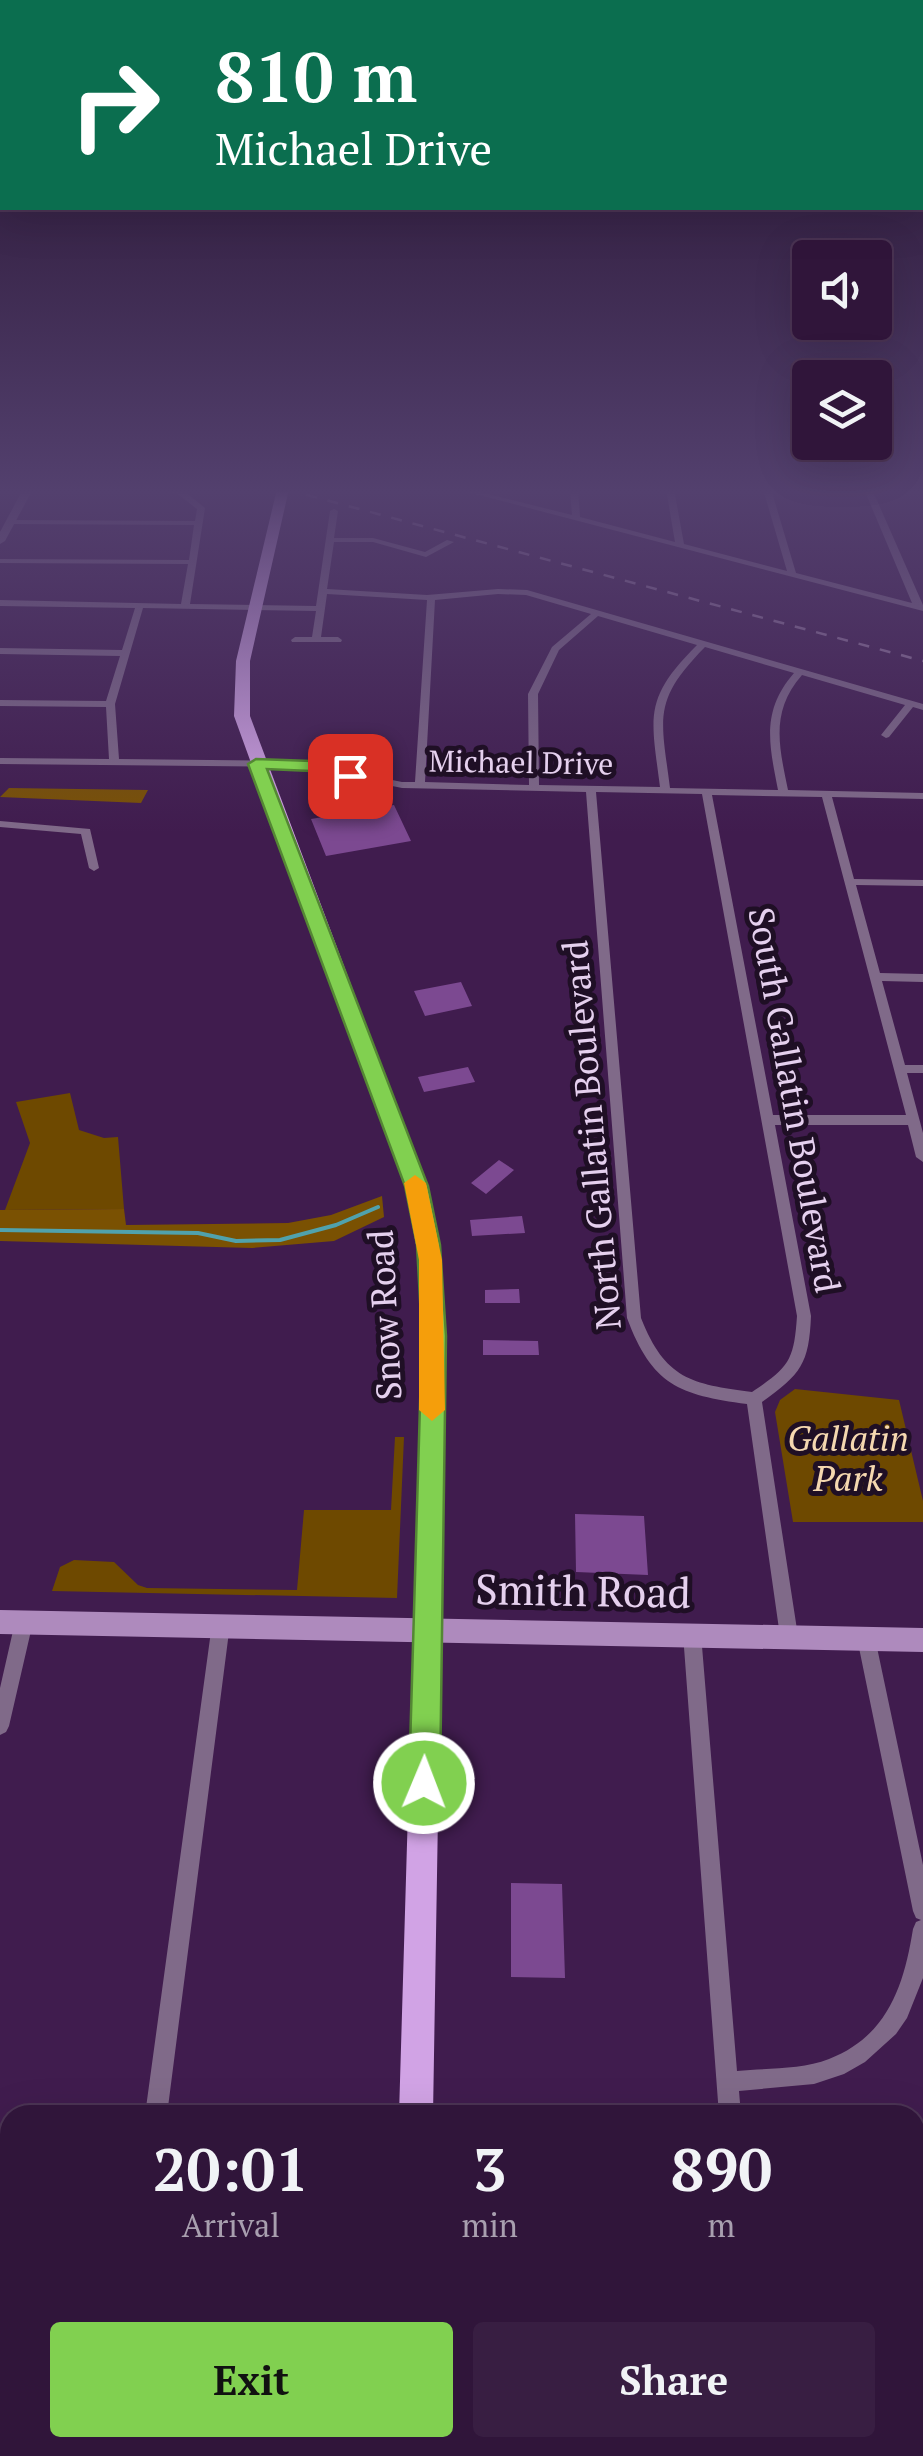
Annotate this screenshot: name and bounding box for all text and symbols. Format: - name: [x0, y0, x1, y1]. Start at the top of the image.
- text: 810 m: [215, 29, 417, 122]
- icon: right: [50, 40, 180, 170]
- text: Michael Drive: [215, 118, 492, 178]
- map controls: [792, 240, 892, 460]
- button: sound: [792, 240, 892, 340]
- button: layers: [792, 360, 892, 460]
- pin: [308, 734, 393, 819]
- street label: Michael Drive: [428, 740, 614, 784]
- icon: arrive: [323, 749, 378, 804]
- street label: South Gallatin Boulevard: [738, 904, 852, 1296]
- street label: North Gallatin Boulevard: [551, 939, 631, 1332]
- street label: Snow Road: [357, 1229, 411, 1401]
- park label: Gallatin Park: [787, 1415, 909, 1501]
- street label: Smith Road: [475, 1560, 691, 1620]
- position arrow: [372, 1731, 476, 1835]
- text: 20:01: [153, 2129, 309, 2208]
- text: 3: [473, 2129, 507, 2208]
- text: 890: [671, 2129, 772, 2208]
- text: Arrival: [182, 2204, 280, 2246]
- text: min: [462, 2204, 518, 2246]
- text: m: [708, 2204, 735, 2246]
- button: Exit: [50, 2322, 453, 2437]
- button: Share: [473, 2322, 875, 2437]

